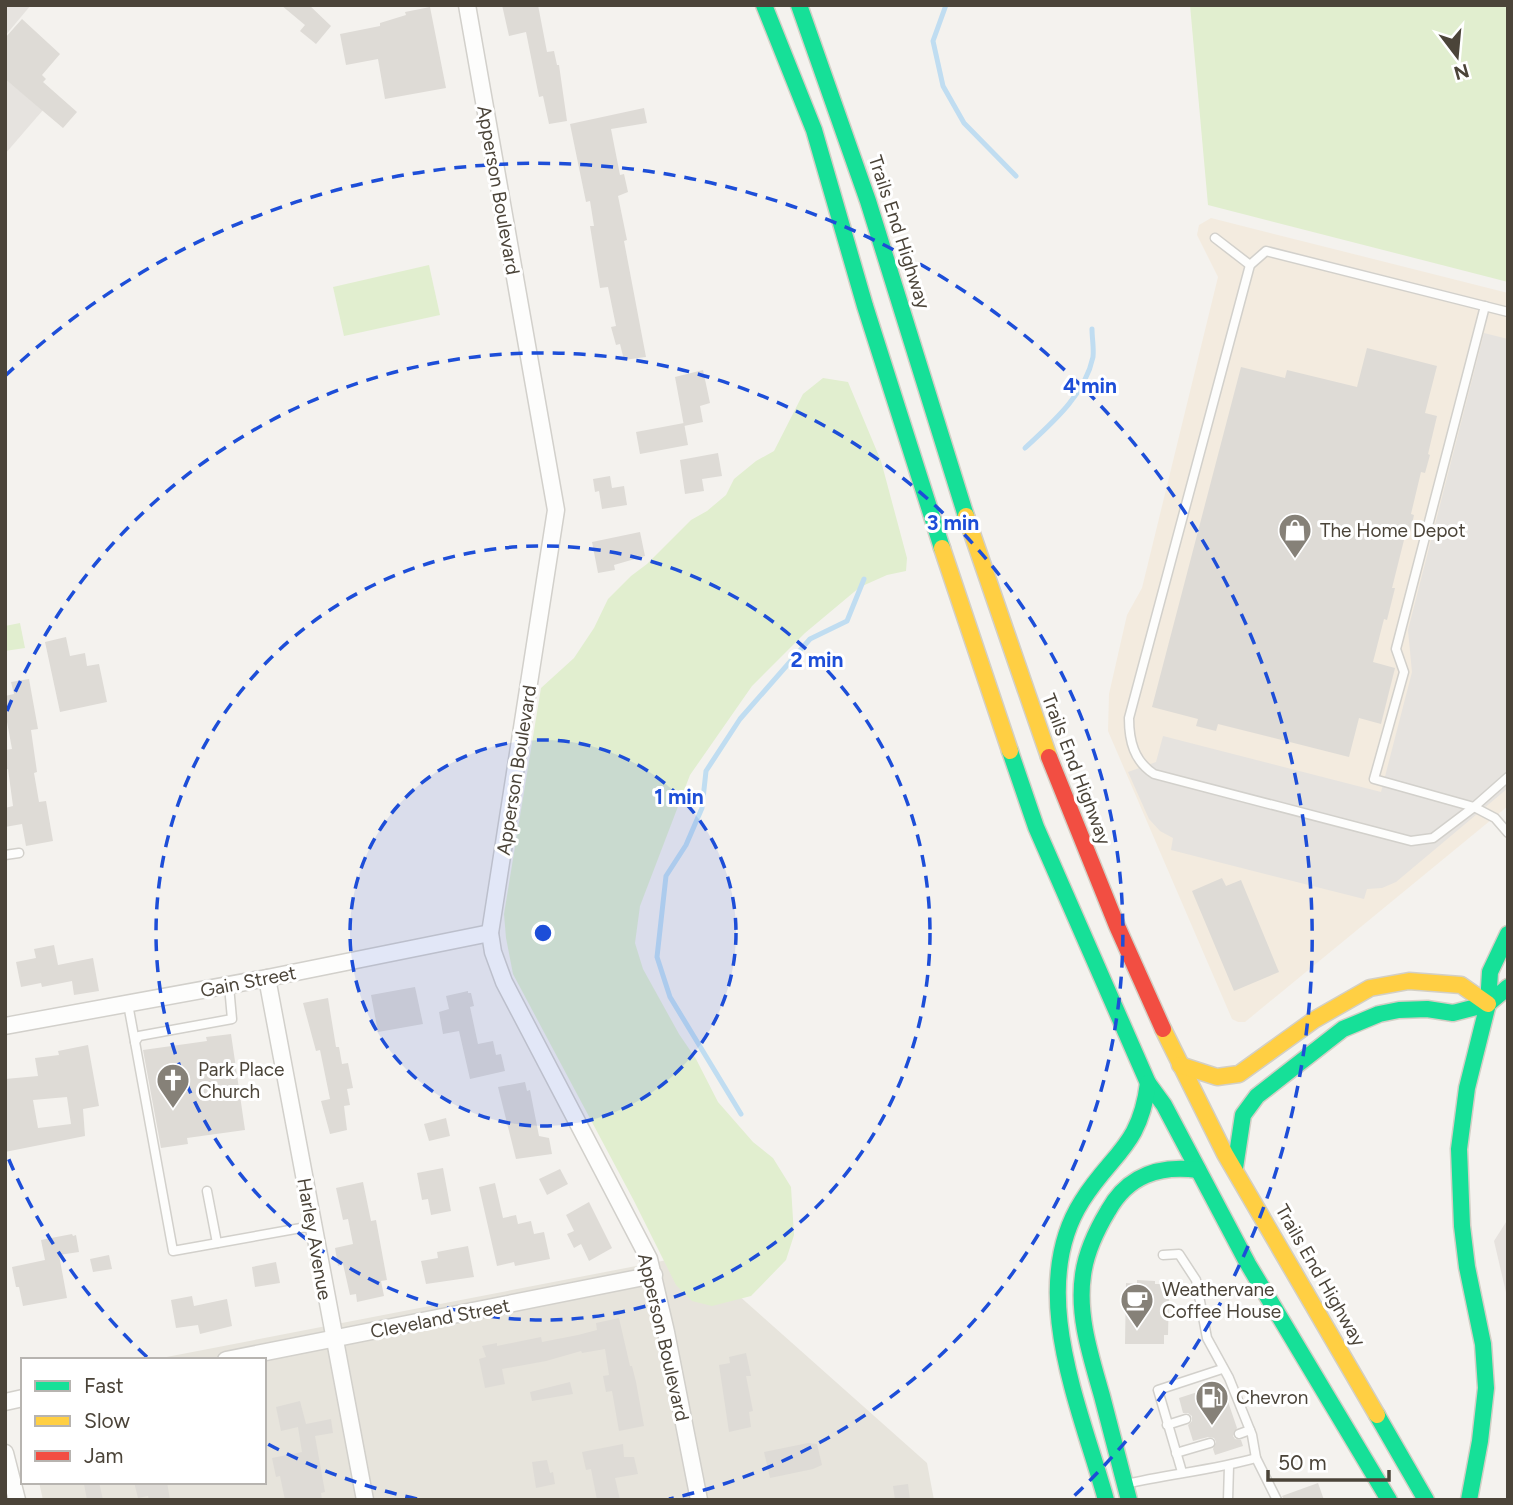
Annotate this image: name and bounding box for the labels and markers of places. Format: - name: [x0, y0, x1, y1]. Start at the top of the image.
- shop icon: The Home Depot: [1276, 511, 1314, 560]
- place label: The Home Depot: [1320, 519, 1466, 542]
- centre of rings: [531, 921, 555, 945]
- place label: Park Place Church: [198, 1058, 284, 1103]
- church icon: Park Place Church: [154, 1061, 192, 1110]
- place label: Weathervane Coffee House: [1162, 1278, 1281, 1323]
- cafe icon: Weathervane Coffee House: [1118, 1281, 1156, 1330]
- fuel station icon: Chevron: [1193, 1378, 1231, 1427]
- place label: Chevron: [1236, 1386, 1308, 1409]

